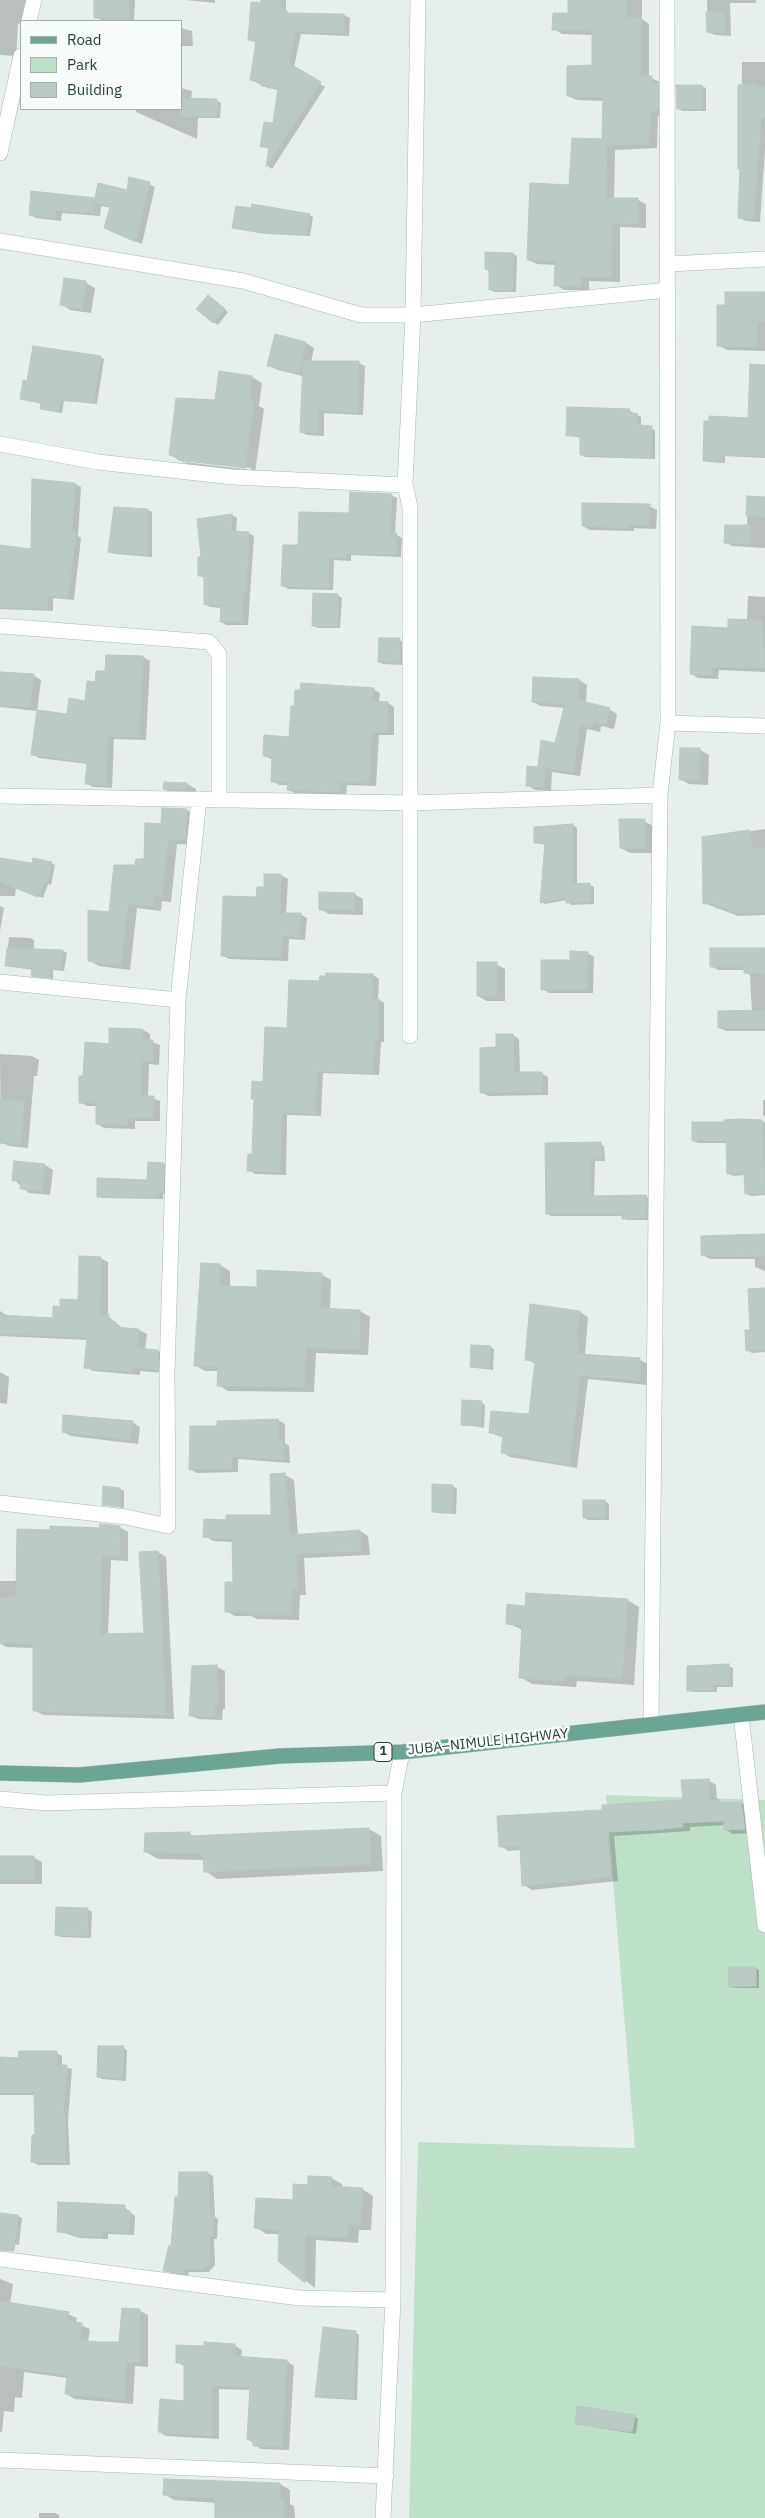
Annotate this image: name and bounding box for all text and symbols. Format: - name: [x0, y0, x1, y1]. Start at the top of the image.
- legend: [20, 20, 182, 110]
- text: Road: [67, 30, 102, 49]
- text: Park: [67, 55, 97, 74]
- text: Building: [67, 80, 122, 99]
- street label: JUBA–NIMULE HIGHWAY: [407, 1725, 569, 1759]
- road number: 1: [374, 1742, 392, 1761]

